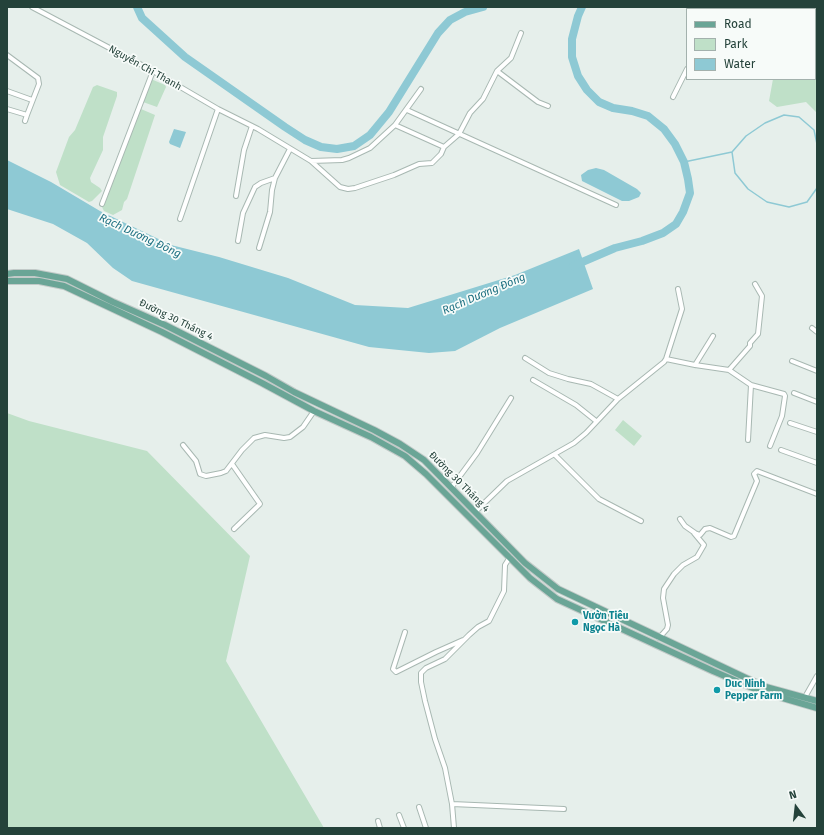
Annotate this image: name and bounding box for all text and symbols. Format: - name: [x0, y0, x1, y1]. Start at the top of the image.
- legend: [686, 8, 816, 80]
- text: Road: [724, 17, 752, 31]
- text: Park: [724, 37, 748, 51]
- street label: Nguyễn Chí Thanh: [106, 43, 184, 93]
- text: Water: [724, 57, 755, 71]
- water label: Rạch Dương Đông: [97, 211, 183, 261]
- water label: Rạch Dương Đông: [440, 271, 528, 317]
- street label: Đường 30 Tháng 4: [137, 297, 215, 343]
- street label: Đường 30 Tháng 4: [426, 449, 492, 515]
- place label: Vườn Tiêu Ngọc Hà: [583, 610, 629, 634]
- marker: Vườn Tiêu Ngọc Hà: [570, 617, 580, 627]
- place label: Duc Ninh Pepper Farm: [725, 678, 782, 702]
- marker: Duc Ninh Pepper Farm: [712, 685, 722, 695]
- north arrow: [776, 787, 816, 827]
- text: N: [788, 788, 798, 802]

